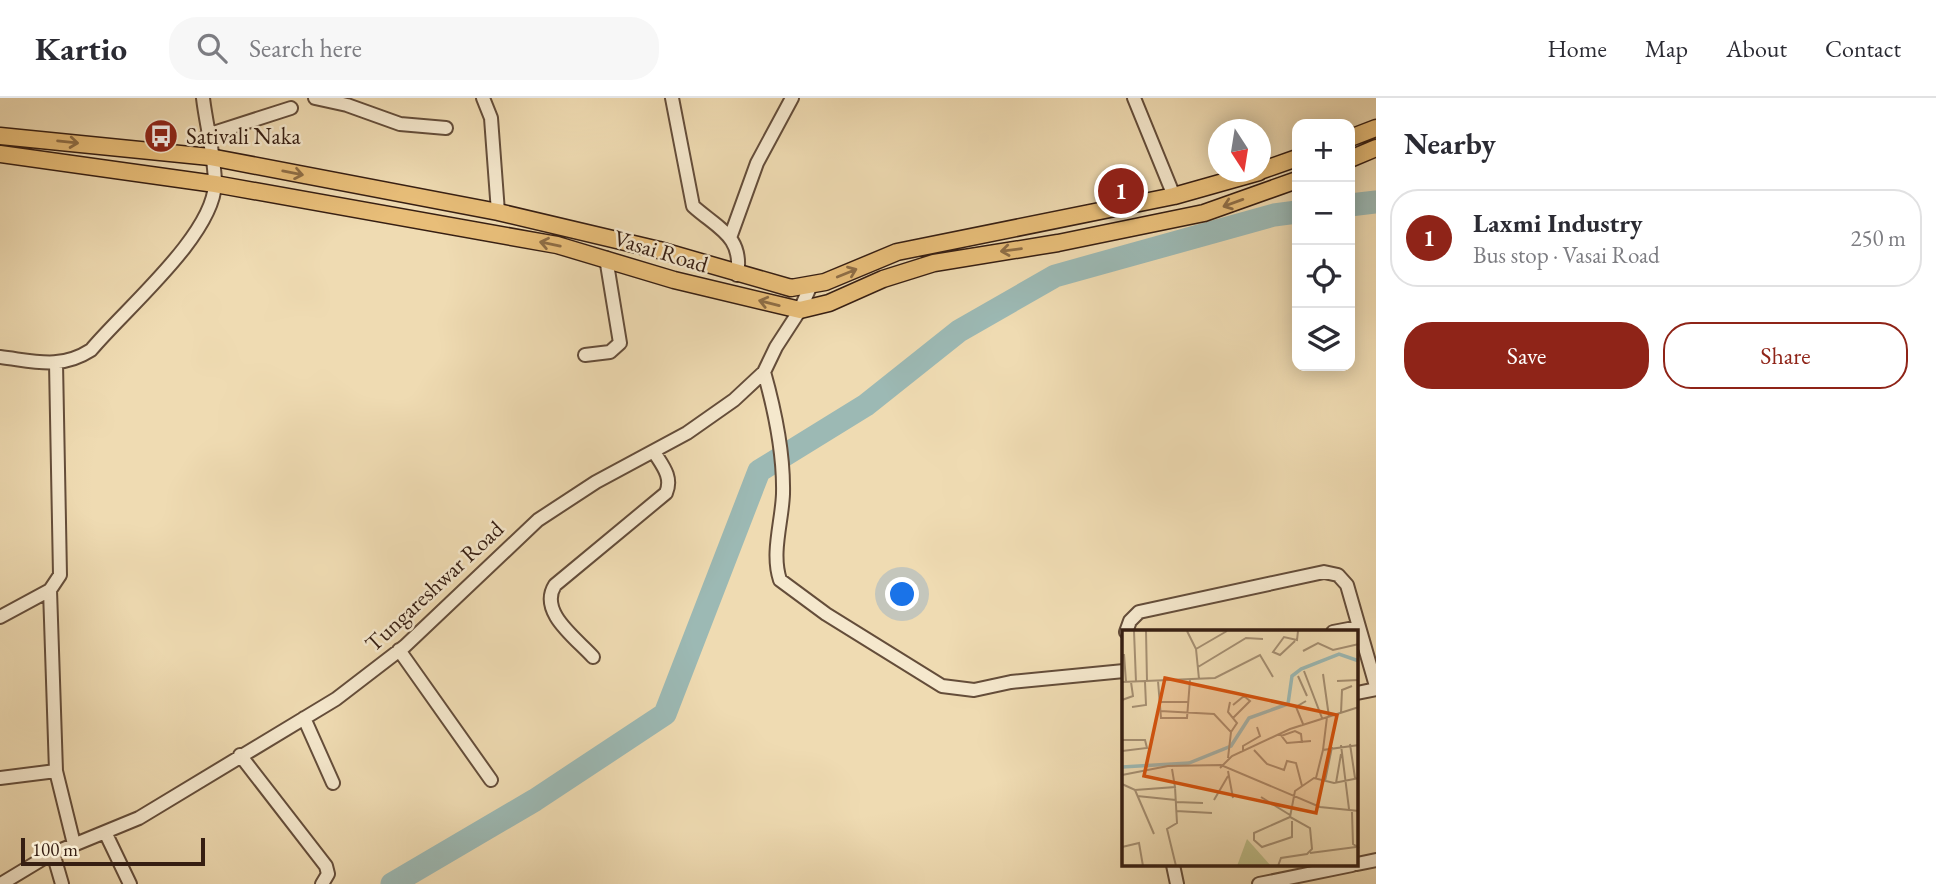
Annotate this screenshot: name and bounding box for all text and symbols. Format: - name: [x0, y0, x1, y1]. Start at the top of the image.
- search box: [169, 17, 659, 80]
- text: Kartio: [35, 27, 127, 70]
- icon: search: [193, 29, 231, 67]
- text: Search here: [249, 31, 362, 65]
- text: Home: [1547, 33, 1607, 64]
- text: Map: [1645, 33, 1688, 64]
- text: About: [1726, 33, 1787, 64]
- text: Contact: [1825, 33, 1901, 64]
- bus stop icon: Sativali Naka: [142, 117, 180, 155]
- north arrow: [1208, 119, 1271, 182]
- map controls: [1292, 119, 1355, 371]
- button: +: [1292, 119, 1355, 182]
- place label: Sativali Naka: [186, 121, 302, 151]
- text: Nearby: [1404, 124, 1496, 163]
- one-way arrow: [56, 136, 79, 149]
- pin: 1: [1098, 165, 1144, 217]
- one-way arrow: [281, 167, 304, 180]
- button: −: [1292, 182, 1355, 245]
- one-way arrow: [1222, 197, 1244, 210]
- text: Laxmi Industry: [1473, 206, 1643, 240]
- street label: Vasai Road: [610, 222, 712, 280]
- text: 1: [1423, 223, 1435, 253]
- text: 250 m: [1850, 223, 1906, 253]
- one-way arrow: [539, 236, 562, 250]
- text: Bus stop · Vasai Road: [1473, 240, 1660, 270]
- one-way arrow: [1000, 243, 1023, 256]
- button: locate: [1292, 245, 1355, 308]
- one-way arrow: [836, 265, 858, 278]
- one-way arrow: [758, 295, 781, 309]
- button: layers: [1292, 308, 1355, 371]
- button: Save: [1404, 322, 1649, 389]
- button: Share: [1663, 322, 1908, 389]
- street label: Tungareshwar Road: [358, 514, 510, 658]
- your location: [885, 577, 919, 611]
- inset map: [1122, 630, 1358, 866]
- scale bar: [21, 835, 205, 867]
- text: 100 m: [32, 837, 78, 862]

